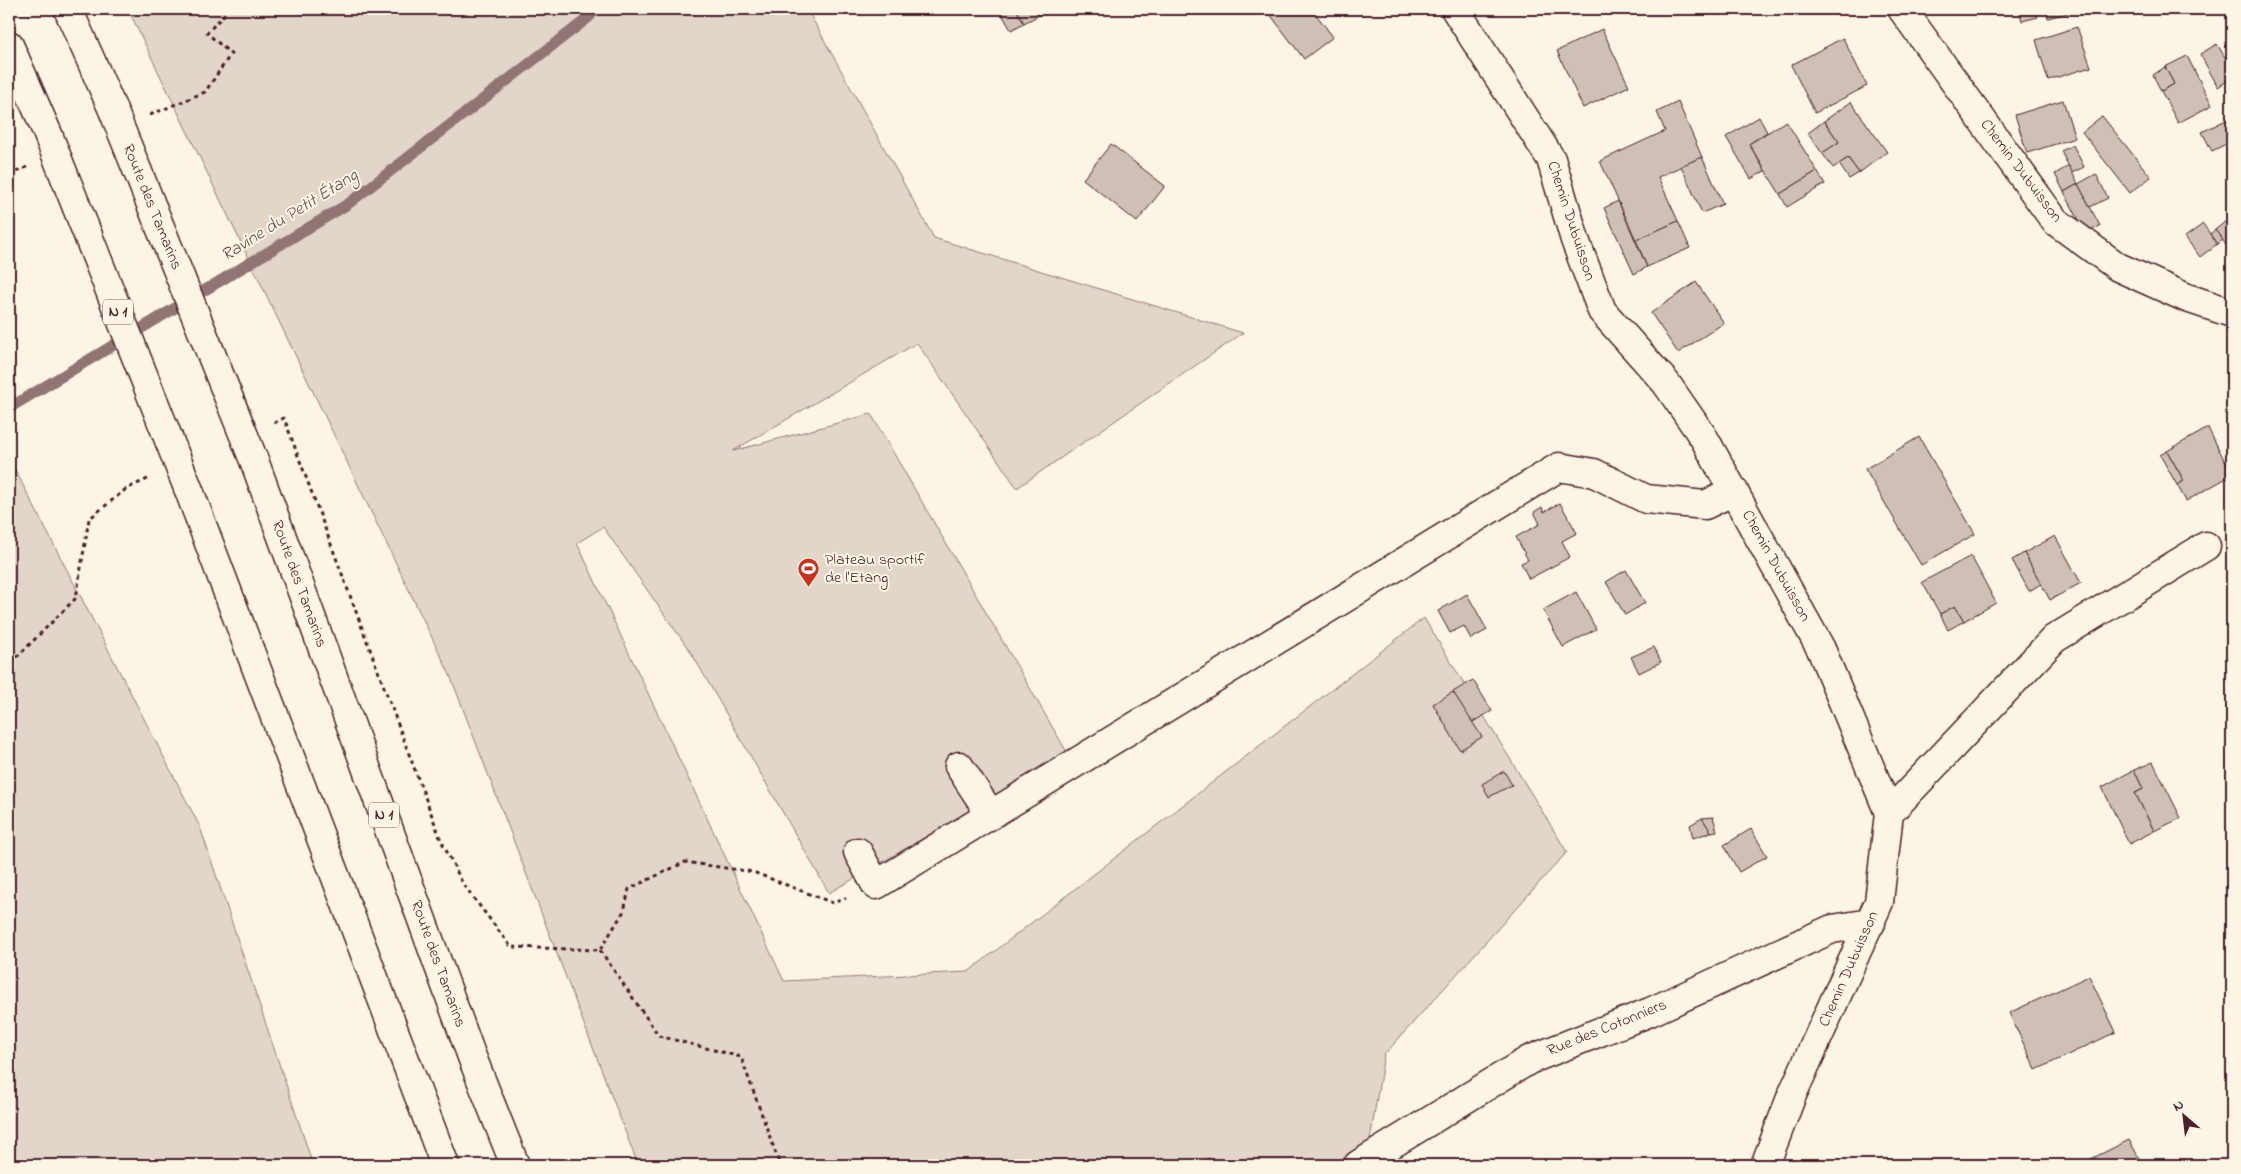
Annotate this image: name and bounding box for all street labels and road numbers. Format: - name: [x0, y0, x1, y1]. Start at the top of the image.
- street label: Chemin Dubuisson: [1974, 114, 2068, 228]
- street label: Route des Tamarins: [116, 140, 188, 274]
- street label: Chemin Dubuisson: [1540, 158, 1602, 284]
- road number: N 1: [103, 300, 133, 324]
- street label: Chemin Dubuisson: [1735, 506, 1817, 626]
- street label: Route des Tamarins: [265, 517, 333, 651]
- road number: N 1: [369, 802, 399, 828]
- street label: Route des Tamarins: [404, 897, 472, 1031]
- street label: Chemin Dubuisson: [1813, 907, 1885, 1031]
- street label: Rue des Cotonniers: [1544, 993, 1670, 1063]

